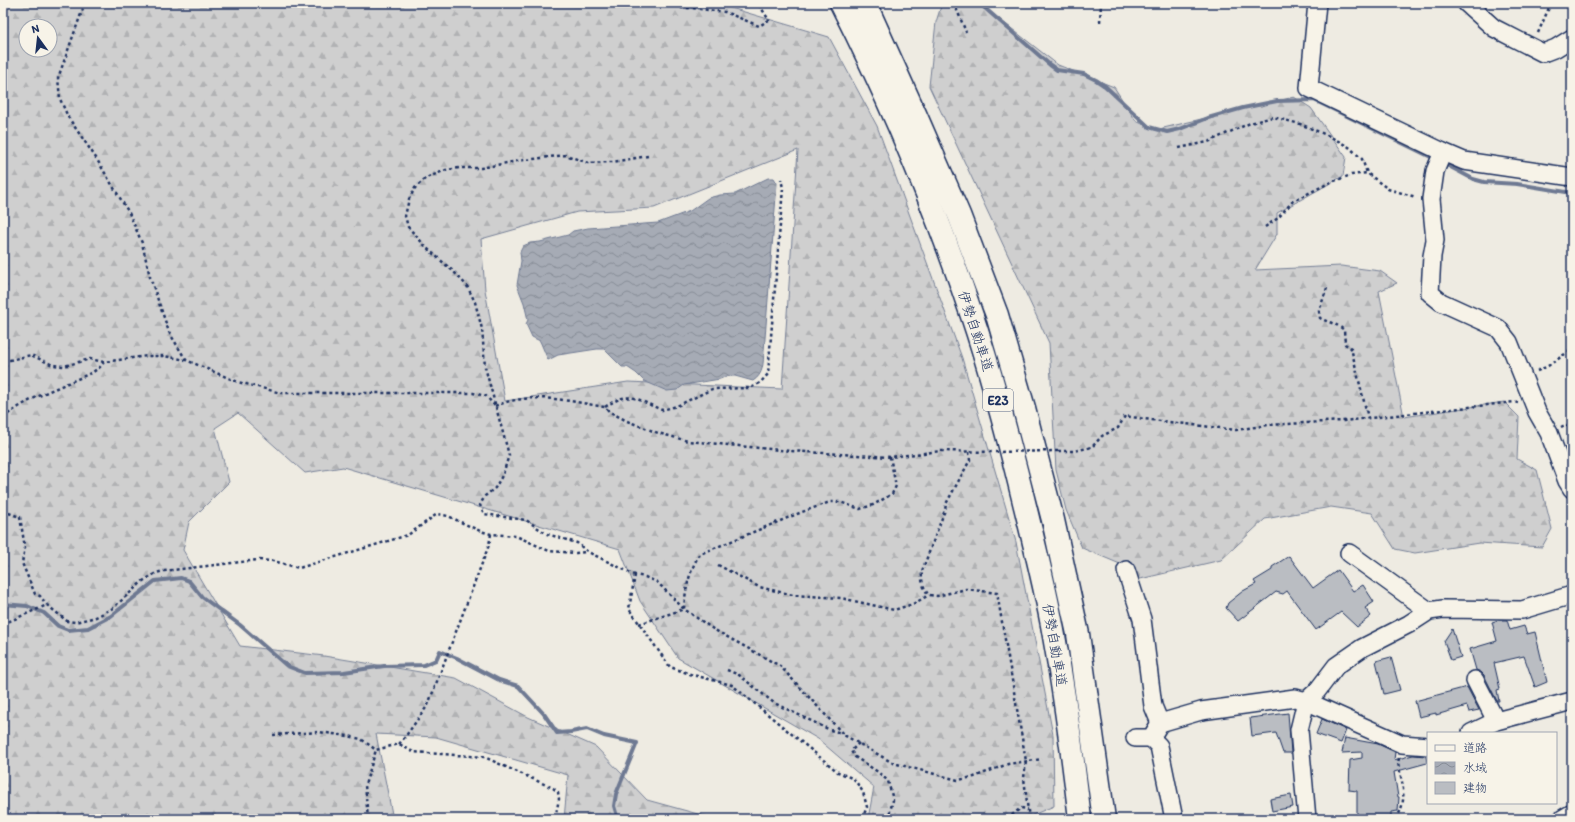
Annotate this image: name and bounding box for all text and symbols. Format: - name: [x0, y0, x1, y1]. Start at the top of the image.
- north arrow: [18, 18, 58, 58]
- text: N: [30, 22, 41, 36]
- street label: 伊勢自動車道: [954, 289, 997, 374]
- road number: E23: [983, 389, 1013, 411]
- street label: 伊勢自動車道: [1039, 602, 1070, 688]
- legend: [1427, 732, 1557, 804]
- text: 道路: [1463, 741, 1487, 755]
- text: 水域: [1463, 761, 1487, 775]
- text: 建物: [1463, 781, 1487, 795]

